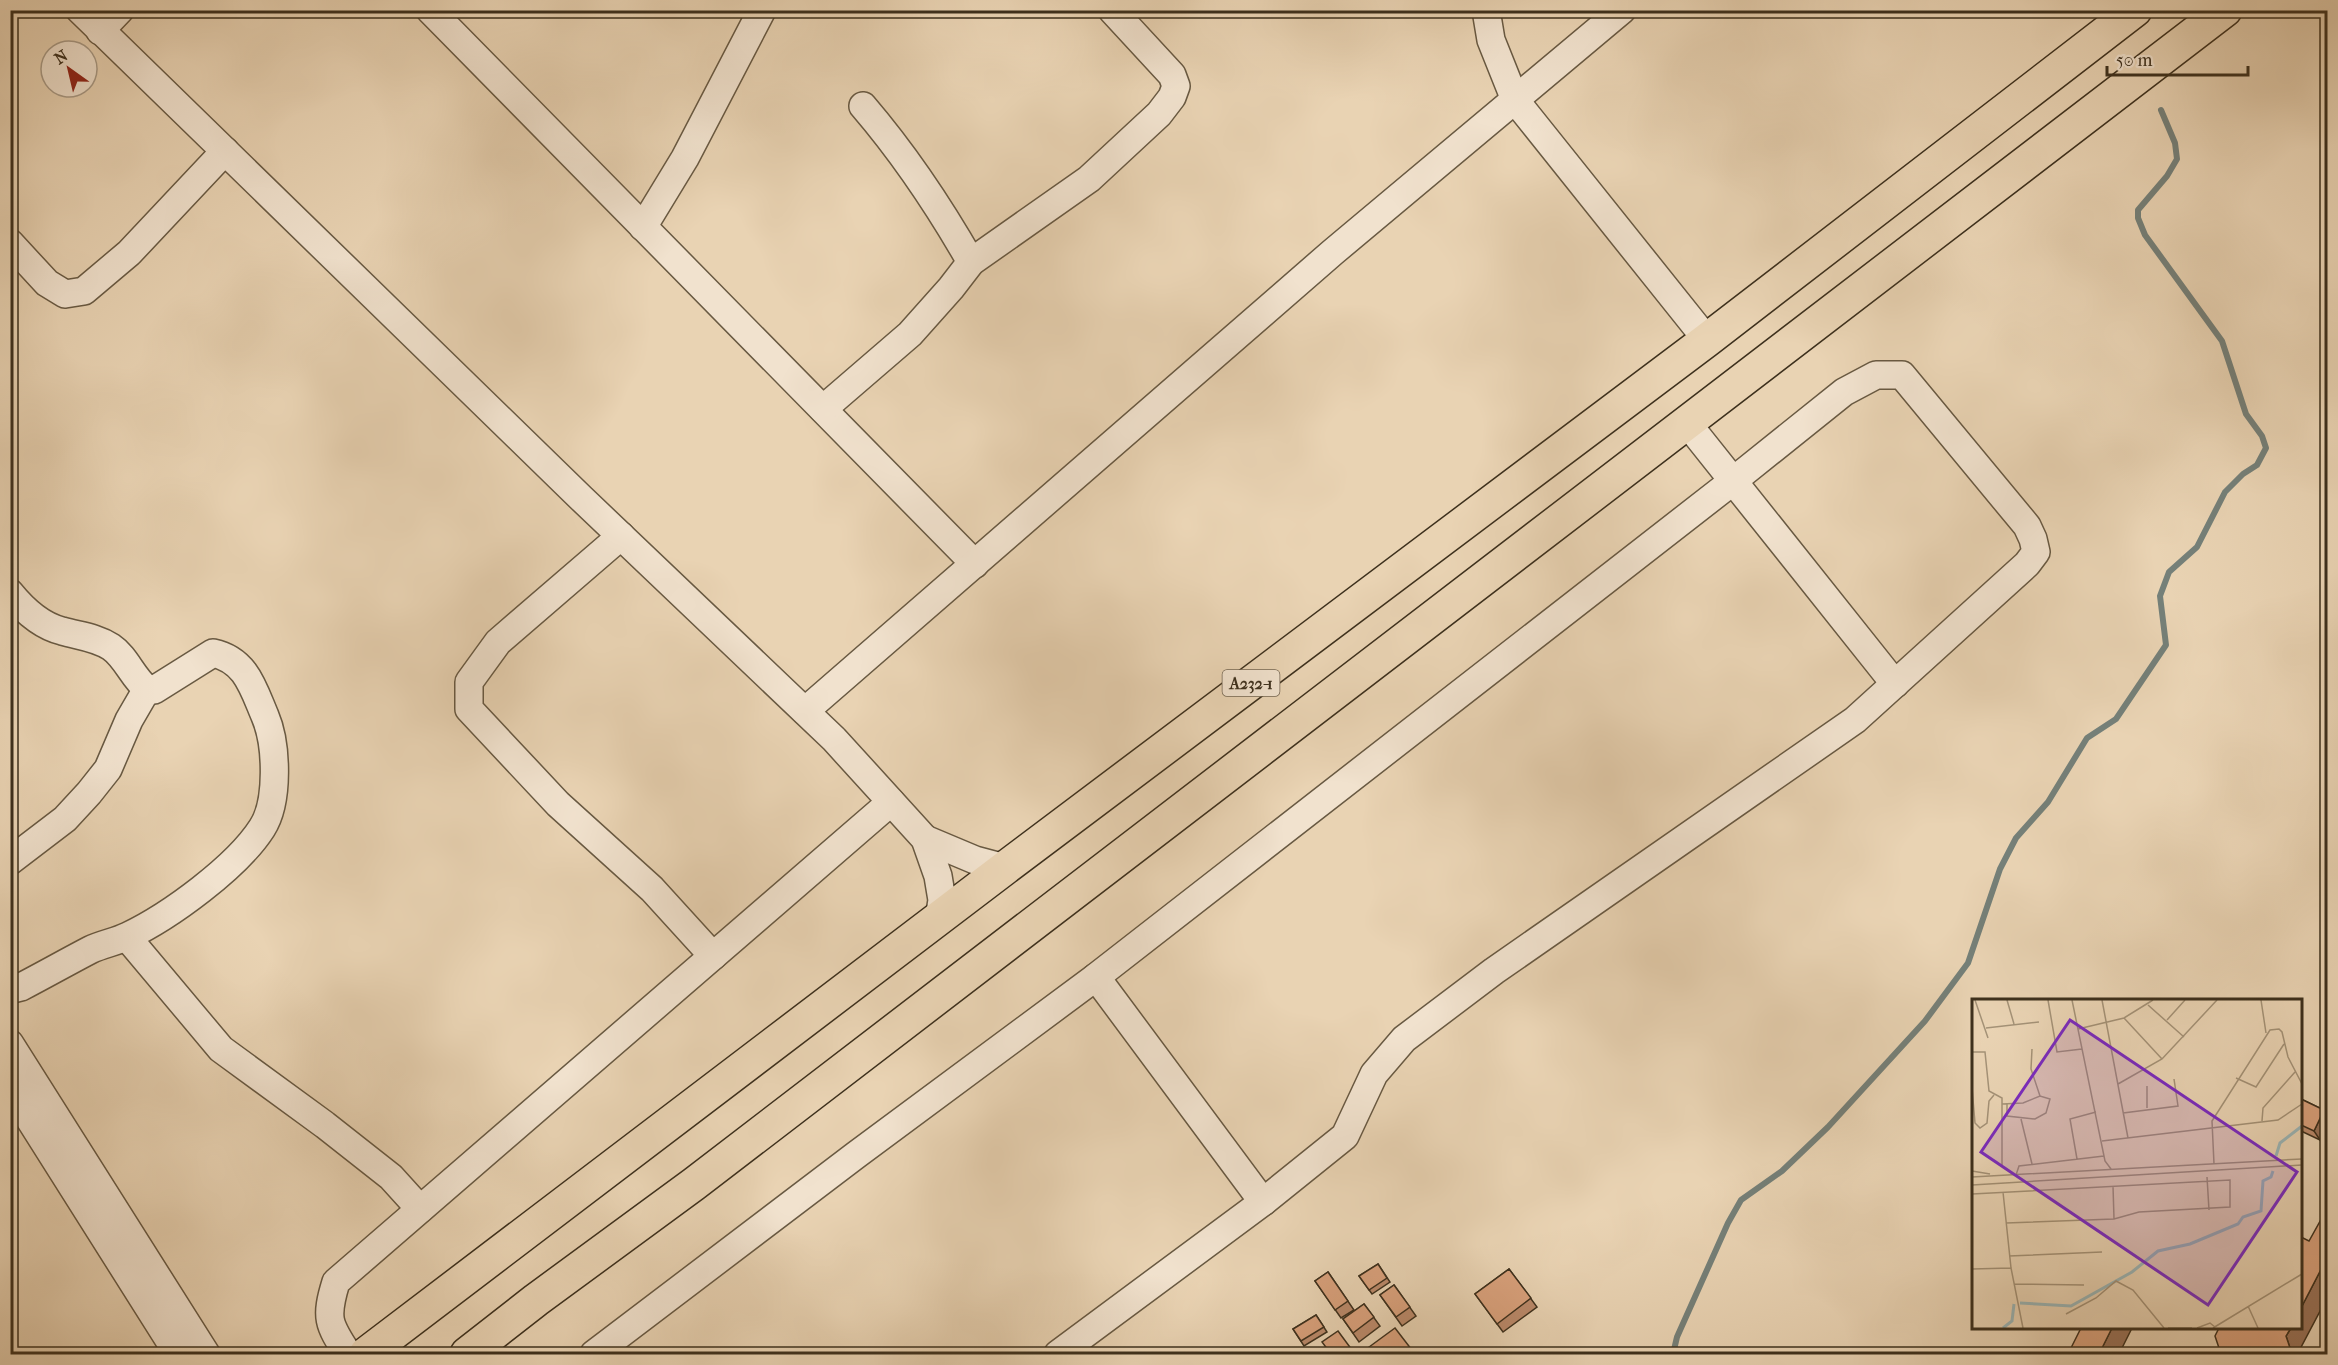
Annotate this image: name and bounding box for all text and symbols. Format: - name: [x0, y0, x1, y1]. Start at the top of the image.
- north arrow: [39, 39, 99, 99]
- scale bar: [2107, 39, 2248, 77]
- text: N: [51, 45, 72, 68]
- text: 50 m: [2116, 50, 2153, 71]
- road number: A232-1: [1222, 670, 1280, 696]
- inset map: [1972, 999, 2302, 1329]

